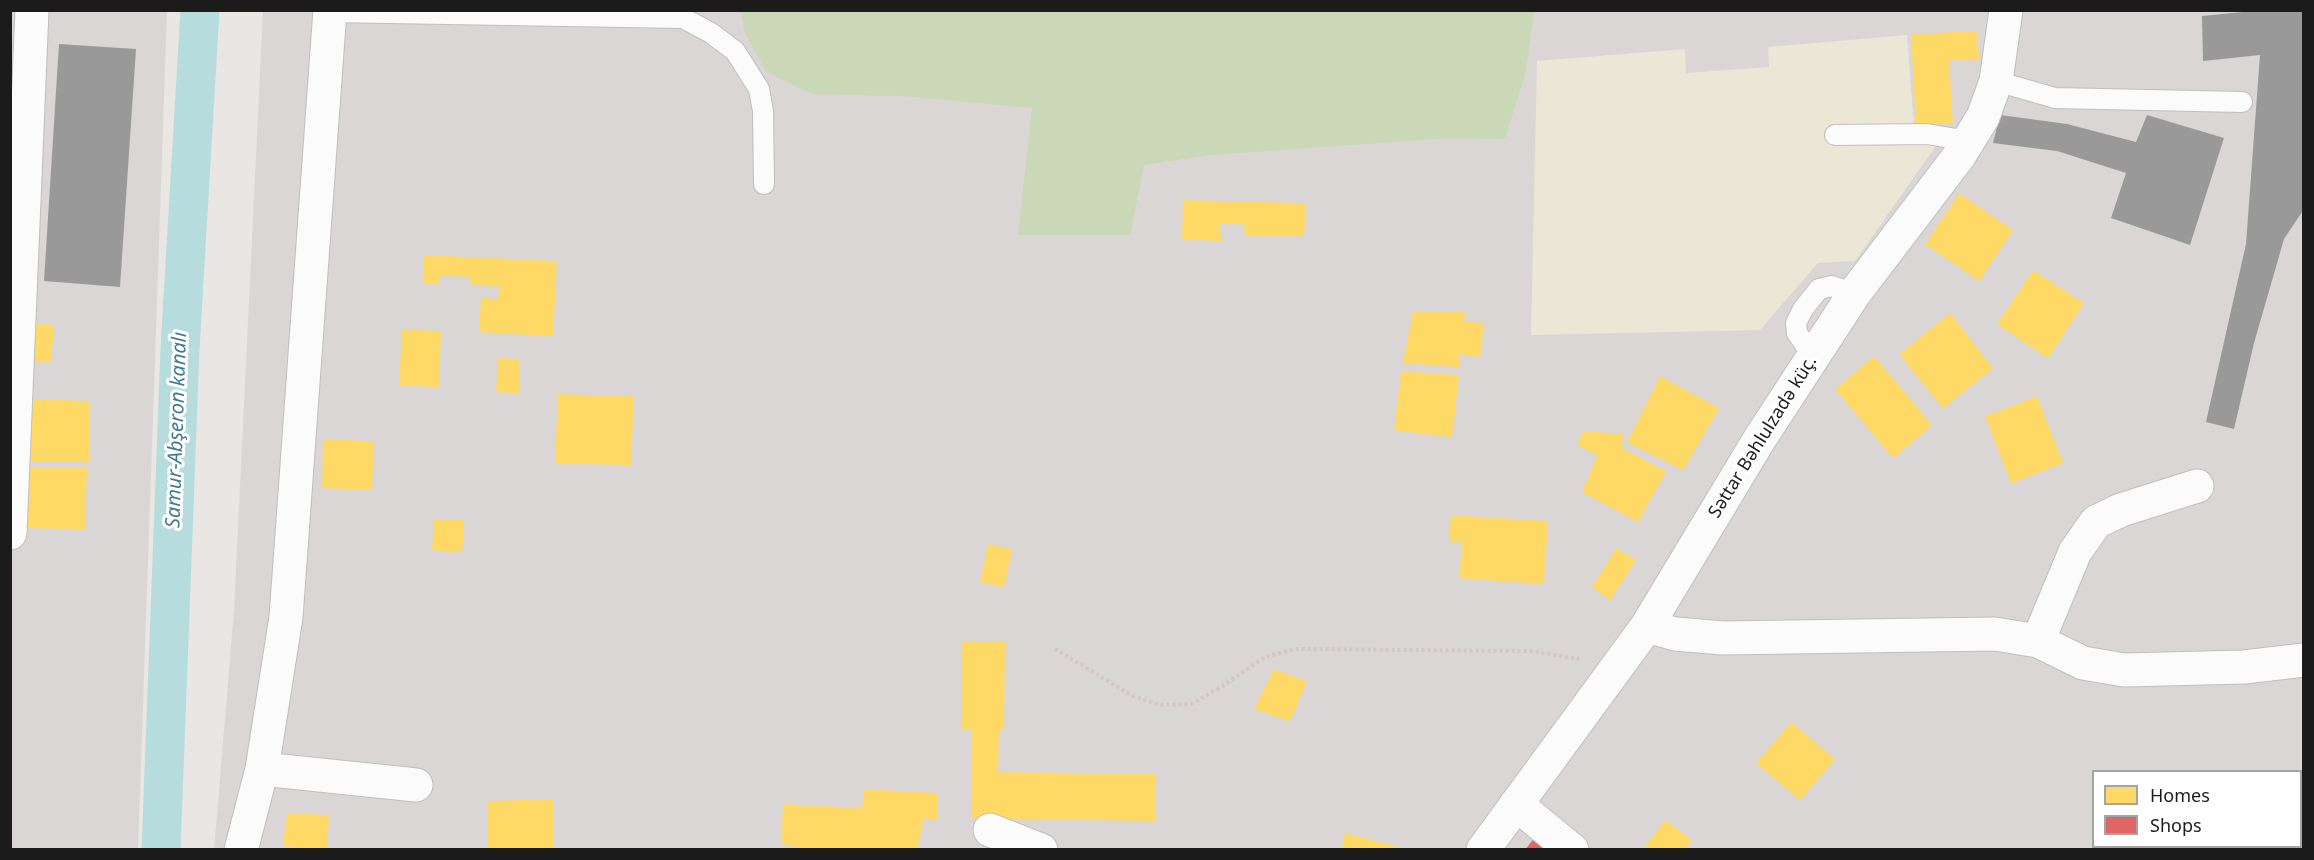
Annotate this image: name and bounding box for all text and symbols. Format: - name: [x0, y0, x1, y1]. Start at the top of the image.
- water label: Samur-Abşeron kanalı: [162, 331, 192, 529]
- street label: Səttar Bəhlulzadə küç.: [1704, 352, 1822, 522]
- legend: [2092, 770, 2302, 848]
- text: Homes: [2150, 783, 2210, 807]
- text: Shops: [2150, 813, 2202, 837]

